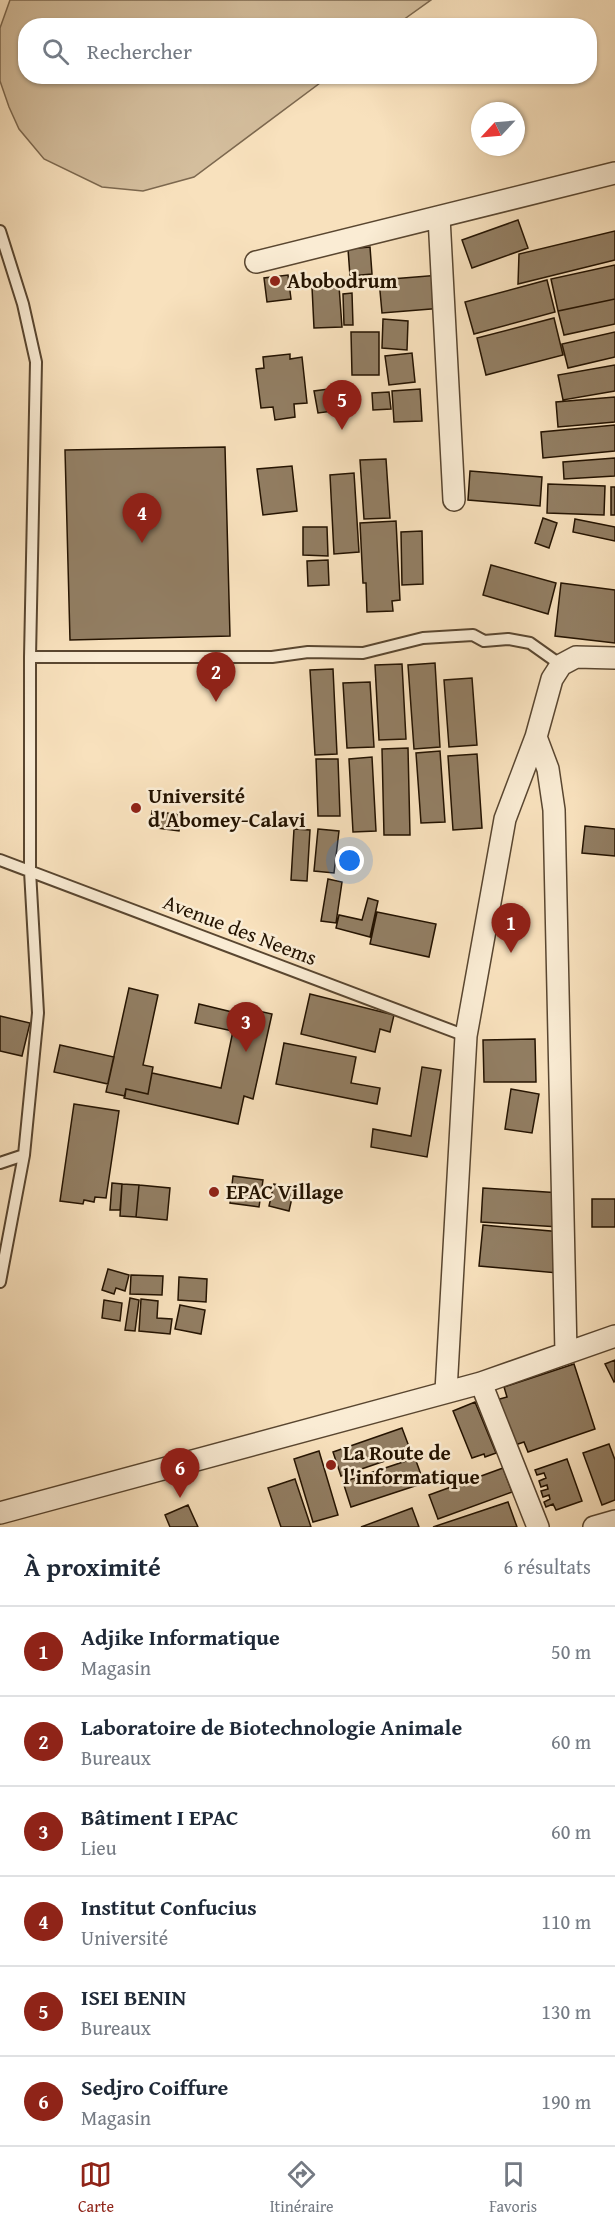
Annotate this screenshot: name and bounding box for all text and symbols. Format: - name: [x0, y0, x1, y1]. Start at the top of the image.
- search box: [18, 18, 597, 84]
- icon: search: [39, 35, 72, 68]
- text: Rechercher: [87, 35, 192, 67]
- north arrow: [471, 102, 525, 156]
- place label: Abobodrum: [287, 265, 398, 296]
- marker: Abobodrum: [268, 274, 282, 288]
- pin: 5: [322, 380, 362, 430]
- pin: 4: [122, 494, 162, 543]
- pin: 2: [196, 652, 236, 702]
- place label: Université d'Abomey-Calavi: [148, 780, 306, 835]
- marker: Université d'Abomey-Calavi: [129, 801, 143, 815]
- your location: [335, 846, 364, 875]
- street label: Avenue des Neems: [159, 886, 321, 973]
- pin: 1: [492, 904, 530, 953]
- pin: 3: [226, 1002, 266, 1052]
- place label: EPAC Village: [226, 1176, 344, 1207]
- marker: EPAC Village: [207, 1185, 221, 1199]
- place label: La Route de l'informatique: [343, 1437, 480, 1492]
- pin: 6: [160, 1448, 200, 1498]
- marker: La Route de l'informatique: [324, 1458, 338, 1472]
- text: À proximité: [24, 1547, 161, 1586]
- text: 6 résultats: [503, 1552, 591, 1581]
- text: Adjike Informatique: [81, 1621, 280, 1653]
- text: 1: [38, 1637, 49, 1666]
- text: 50 m: [551, 1637, 591, 1666]
- text: Magasin: [81, 1653, 151, 1682]
- text: Laboratoire de Biotechnologie Animale: [81, 1711, 462, 1743]
- text: 2: [38, 1727, 49, 1756]
- text: 60 m: [551, 1727, 591, 1756]
- text: Bureaux: [81, 1743, 151, 1772]
- text: Bâtiment I EPAC: [81, 1801, 239, 1833]
- text: 3: [38, 1817, 49, 1846]
- text: 60 m: [551, 1817, 591, 1846]
- text: Lieu: [81, 1833, 117, 1862]
- text: Institut Confucius: [81, 1891, 257, 1923]
- text: 4: [38, 1907, 49, 1936]
- text: 110 m: [541, 1907, 591, 1936]
- text: Université: [81, 1923, 168, 1952]
- text: ISEI BENIN: [81, 1981, 186, 2013]
- text: 5: [38, 1997, 49, 2026]
- text: 130 m: [541, 1997, 591, 2026]
- text: Bureaux: [81, 2013, 151, 2042]
- text: Sedjro Coiffure: [81, 2071, 228, 2103]
- text: 6: [38, 2087, 49, 2116]
- text: 190 m: [541, 2087, 591, 2116]
- text: Magasin: [81, 2103, 151, 2132]
- tab: Carte: [78, 2158, 114, 2218]
- tab: Itinéraire: [270, 2158, 334, 2218]
- tab: Favoris: [489, 2158, 537, 2218]

